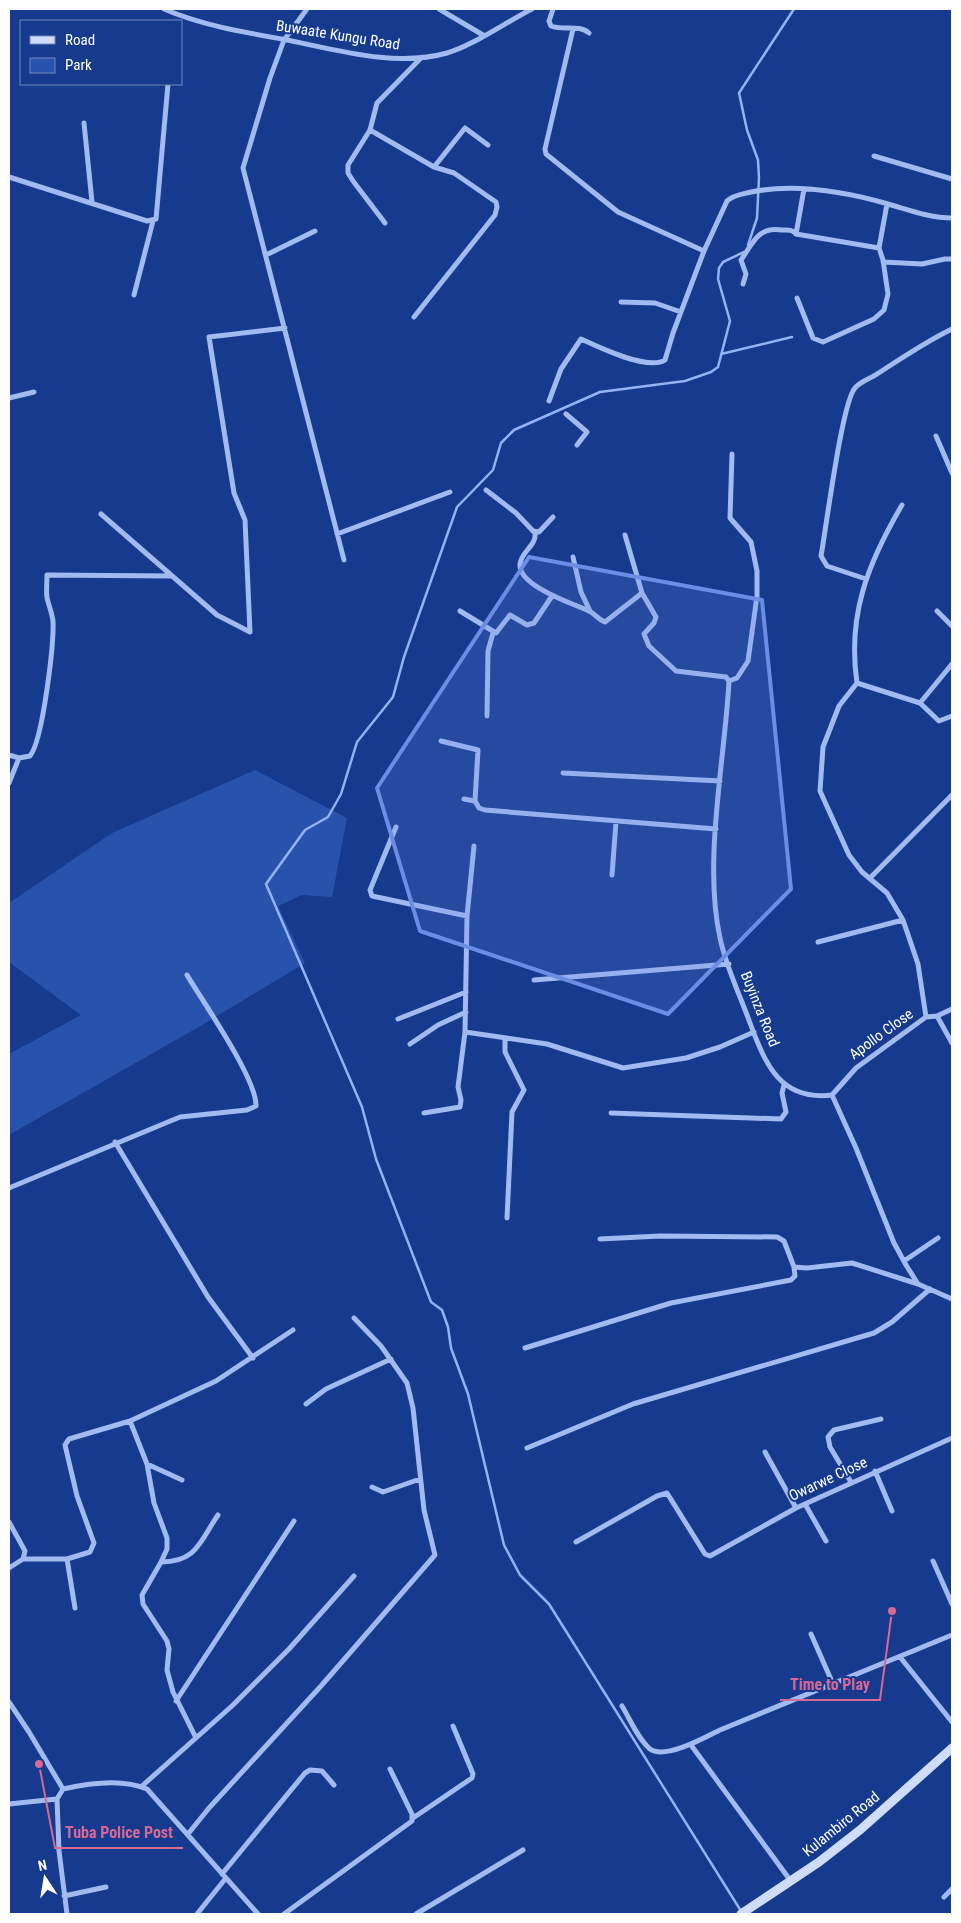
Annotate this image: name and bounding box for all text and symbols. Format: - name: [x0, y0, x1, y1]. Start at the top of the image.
- street label: Buwaate Kungu Road: [275, 16, 401, 54]
- legend: [20, 20, 182, 85]
- text: Road: [65, 31, 95, 49]
- text: Park: [65, 56, 92, 74]
- street label: Buyinza Road: [737, 969, 783, 1049]
- street label: Apollo Close: [845, 1005, 917, 1063]
- street label: Owarwe Close: [786, 1453, 870, 1505]
- callout: Time to Play: [780, 1669, 880, 1700]
- text: Time to Play: [790, 1675, 870, 1694]
- street label: Kulambiro Road: [799, 1788, 883, 1860]
- callout: Tuba Police Post: [55, 1817, 183, 1848]
- text: Tuba Police Post: [65, 1823, 173, 1842]
- north arrow: [20, 1853, 70, 1903]
- text: N: [36, 1857, 48, 1874]

